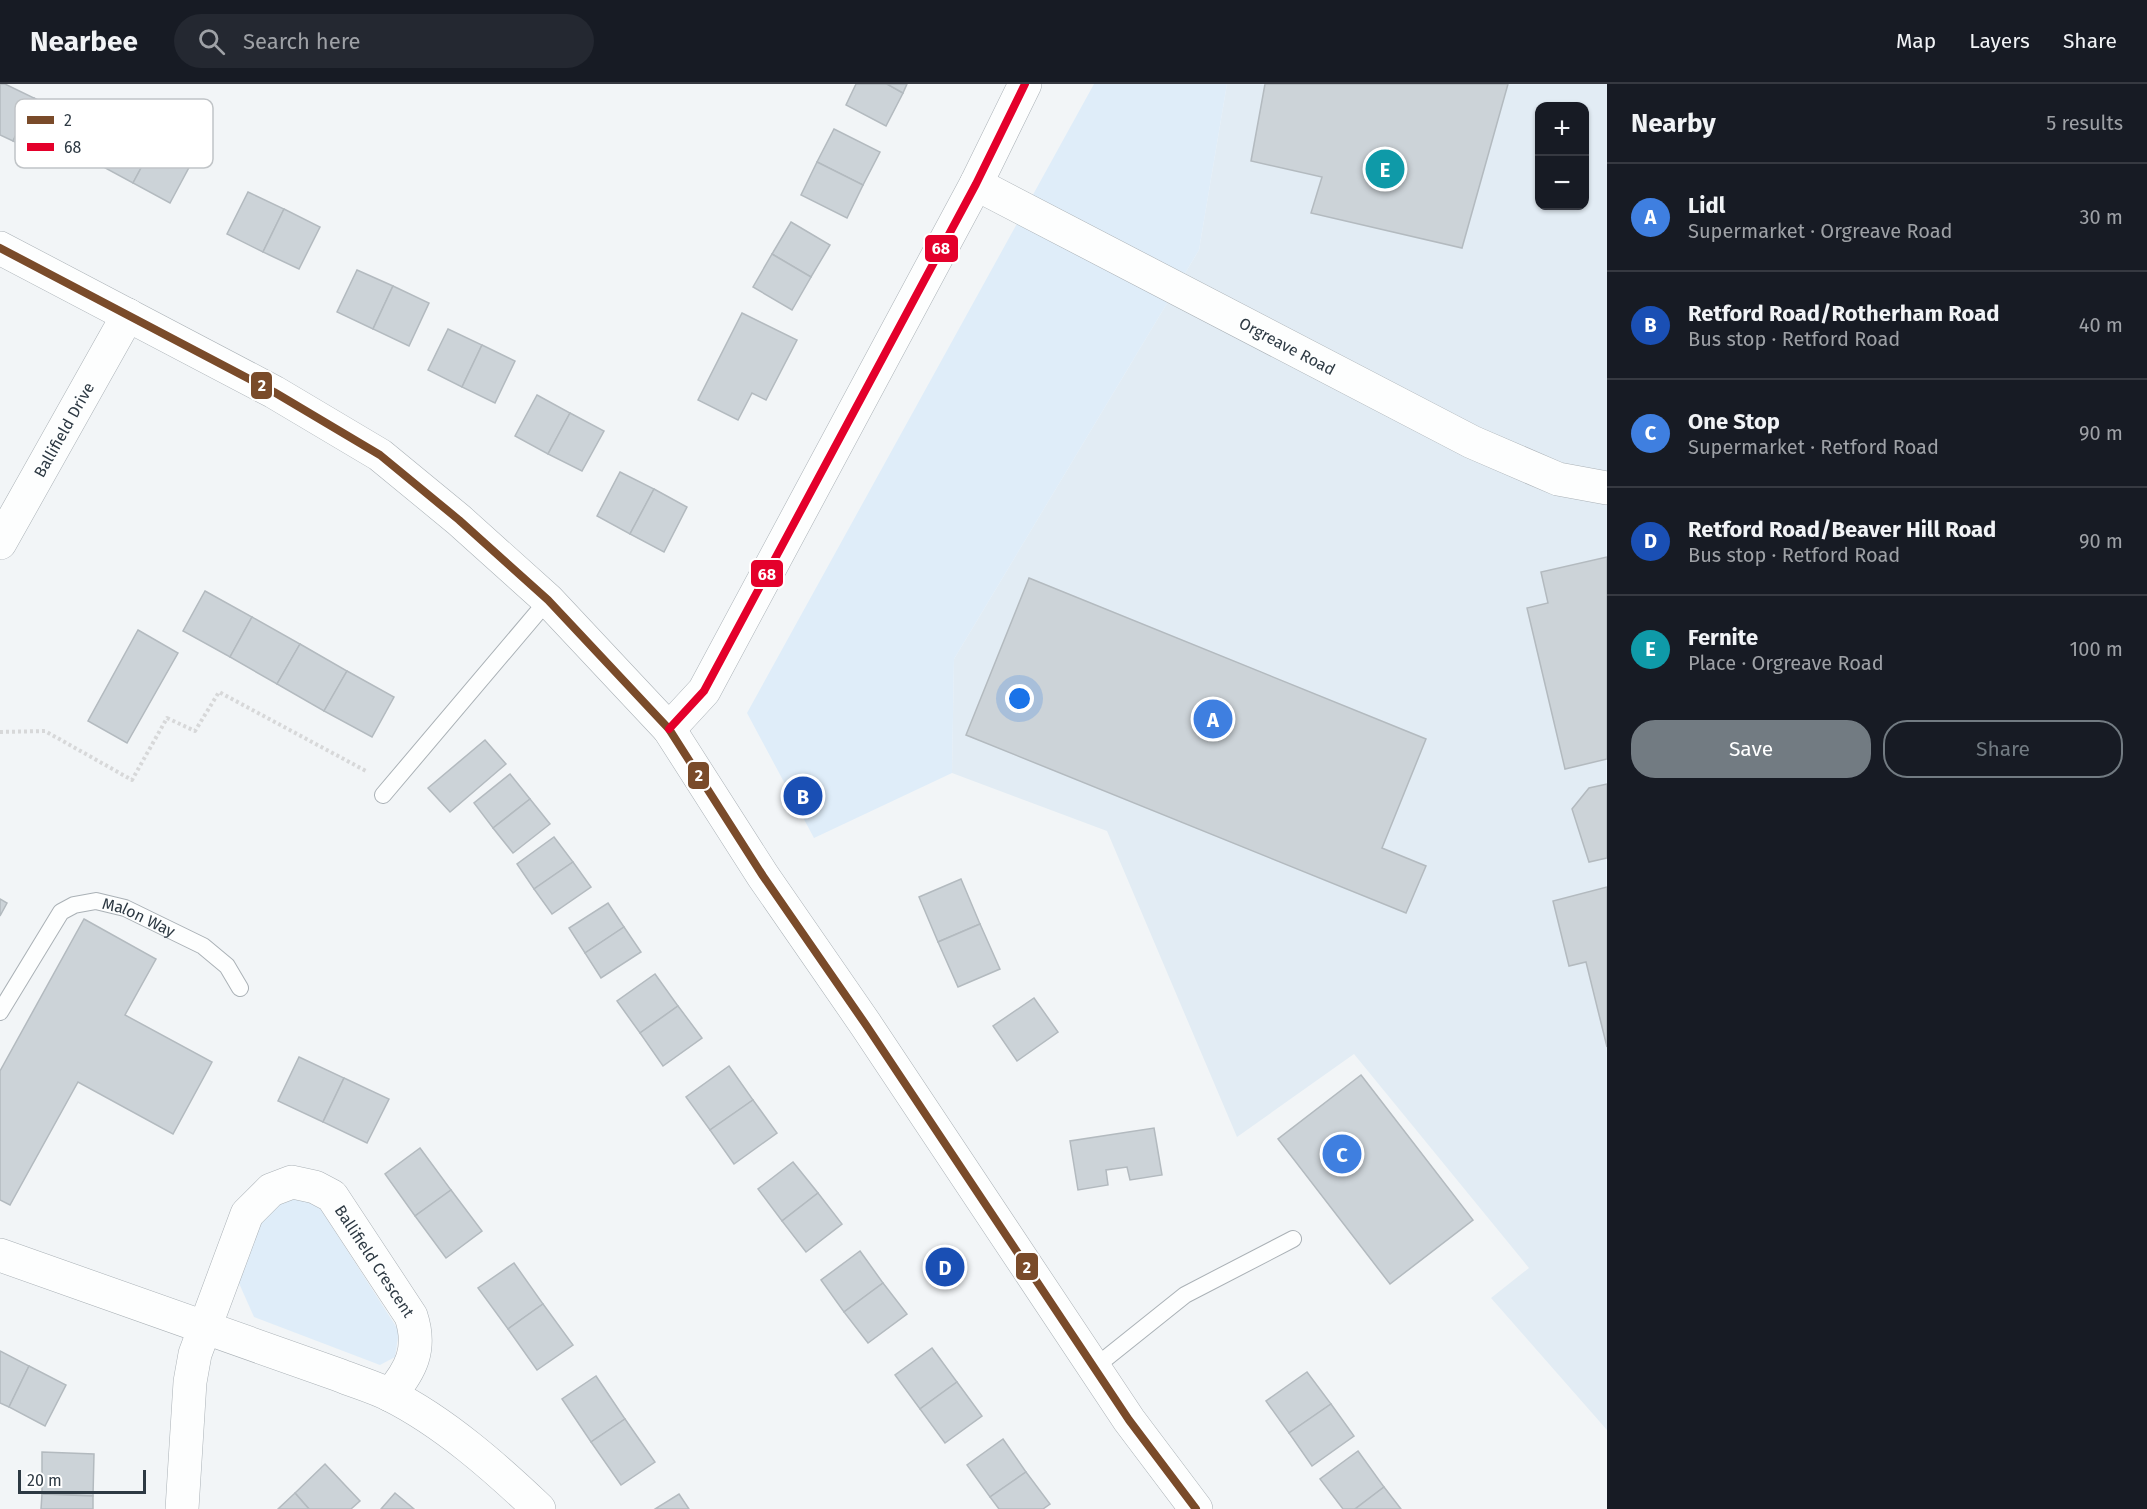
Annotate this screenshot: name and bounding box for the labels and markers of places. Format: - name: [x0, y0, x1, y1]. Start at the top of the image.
- pin: E: [1366, 146, 1404, 191]
- pin: A: [1194, 696, 1232, 742]
- pin: B: [784, 774, 822, 818]
- pin: C: [1322, 1132, 1362, 1176]
- pin: D: [926, 1244, 964, 1290]

